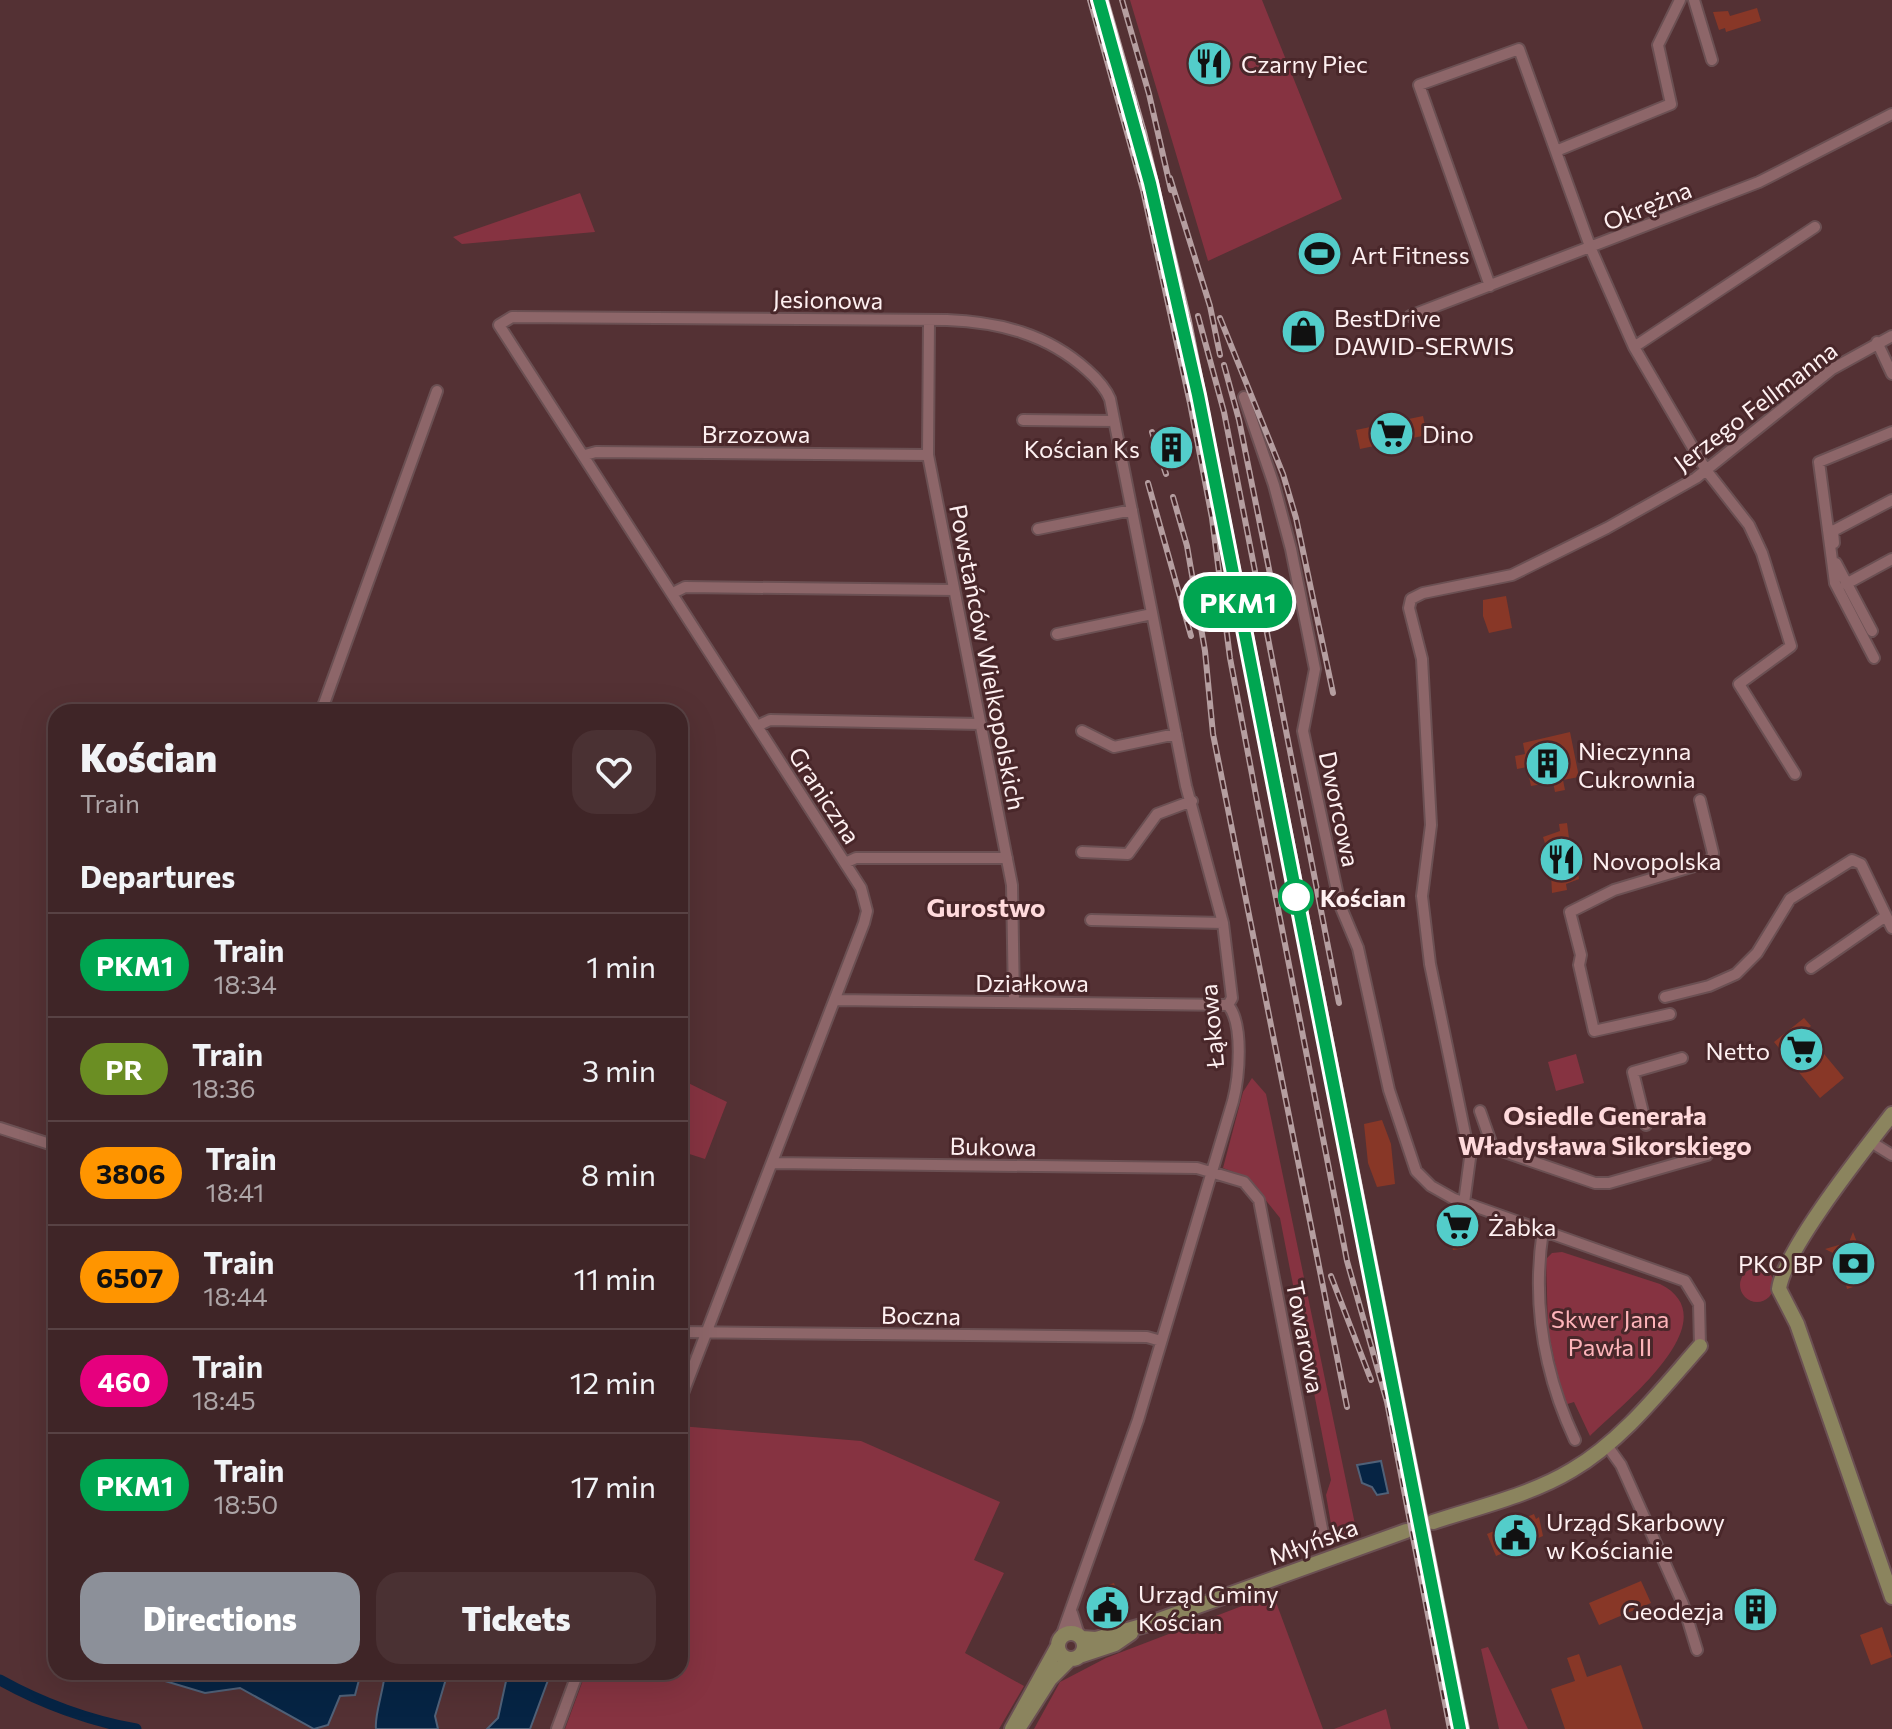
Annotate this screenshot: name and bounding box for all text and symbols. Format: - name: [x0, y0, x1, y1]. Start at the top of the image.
- restaurant icon: Czarny Piec: [1186, 39, 1234, 87]
- place label: Czarny Piec: [1241, 49, 1368, 78]
- street label: Okrężna: [1599, 174, 1695, 236]
- sports icon: Art Fitness: [1296, 230, 1344, 278]
- place label: Art Fitness: [1351, 240, 1470, 269]
- street label: Jesionowa: [773, 284, 883, 314]
- place label: BestDrive DAWID-SERWIS: [1334, 303, 1514, 360]
- shop icon: BestDrive DAWID-SERWIS: [1279, 307, 1327, 355]
- street label: Jerzego Fellmanna: [1668, 335, 1842, 477]
- supermarket icon: Dino: [1367, 409, 1415, 457]
- street label: Brzozowa: [702, 419, 810, 448]
- place label: Dino: [1422, 419, 1474, 448]
- building icon: Kościan Ks: [1147, 424, 1195, 472]
- place label: Kościan Ks: [1024, 434, 1140, 463]
- street label: Powstańców Wielkopolskich: [944, 502, 1032, 812]
- line badge: PKM1: [1182, 576, 1294, 628]
- text: PKM1: [1199, 585, 1277, 619]
- button: heart: [572, 730, 656, 814]
- text: Kościan: [80, 733, 217, 780]
- place label: Nieczynna Cukrownia: [1578, 736, 1696, 793]
- building icon: Nieczynna Cukrownia: [1523, 740, 1571, 788]
- street label: Graniczna: [783, 741, 867, 849]
- street label: Dworcowa: [1314, 749, 1366, 869]
- text: Train: [80, 787, 140, 818]
- restaurant icon: Novopolska: [1537, 836, 1585, 884]
- place label: Novopolska: [1592, 846, 1721, 875]
- text: Departures: [80, 857, 235, 894]
- marker: Kościan: [1279, 880, 1313, 914]
- place label: Kościan: [1320, 883, 1406, 912]
- district label: Gurostwo: [927, 891, 1045, 922]
- text: Train: [213, 931, 284, 968]
- text: 1 min: [586, 947, 656, 984]
- text: PKM1: [96, 948, 173, 982]
- text: 18:34: [213, 968, 277, 999]
- street label: Działkowa: [975, 968, 1089, 997]
- street label: Łąkowa: [1193, 983, 1229, 1070]
- supermarket icon: Netto: [1777, 1026, 1825, 1074]
- text: Train: [192, 1035, 263, 1072]
- place label: Netto: [1706, 1036, 1770, 1065]
- text: 3 min: [582, 1051, 656, 1088]
- text: PR: [105, 1052, 143, 1086]
- text: 18:36: [192, 1072, 256, 1103]
- district label: Osiedle Generała Władysława Sikorskiego: [1458, 1099, 1752, 1160]
- street label: Bukowa: [949, 1131, 1037, 1161]
- text: Train: [206, 1139, 277, 1176]
- text: 8 min: [581, 1155, 656, 1192]
- text: 3806: [96, 1156, 166, 1190]
- text: 18:41: [206, 1176, 264, 1207]
- supermarket icon: Żabka: [1433, 1202, 1481, 1250]
- place label: Żabka: [1488, 1212, 1556, 1241]
- bank icon: PKO BP: [1830, 1239, 1878, 1287]
- text: Train: [203, 1243, 274, 1280]
- place label: PKO BP: [1738, 1249, 1823, 1278]
- text: 11 min: [574, 1259, 656, 1296]
- text: 6507: [96, 1260, 163, 1294]
- street label: Towarowa: [1281, 1278, 1331, 1396]
- text: 18:44: [203, 1280, 268, 1311]
- street label: Boczna: [881, 1300, 961, 1330]
- park label: Skwer Jana Pawła II: [1551, 1304, 1669, 1361]
- text: Train: [192, 1347, 263, 1384]
- text: 12 min: [570, 1363, 656, 1400]
- text: 460: [97, 1364, 151, 1398]
- text: 18:45: [192, 1384, 256, 1415]
- text: Train: [213, 1451, 284, 1488]
- text: 17 min: [571, 1467, 656, 1504]
- text: PKM1: [96, 1468, 173, 1502]
- text: 18:50: [213, 1488, 278, 1519]
- place label: Urząd Skarbowy w Kościanie: [1546, 1507, 1725, 1564]
- public building icon: Urząd Skarbowy w Kościanie: [1491, 1511, 1539, 1559]
- street label: Młyńska: [1264, 1512, 1362, 1570]
- button: Directions: [80, 1572, 360, 1664]
- button: Tickets: [376, 1572, 656, 1664]
- place label: Urząd Gminy Kościan: [1138, 1579, 1279, 1636]
- public building icon: Urząd Gminy Kościan: [1083, 1583, 1131, 1631]
- building icon: Geodezja: [1731, 1586, 1779, 1634]
- place label: Geodezja: [1622, 1596, 1724, 1625]

